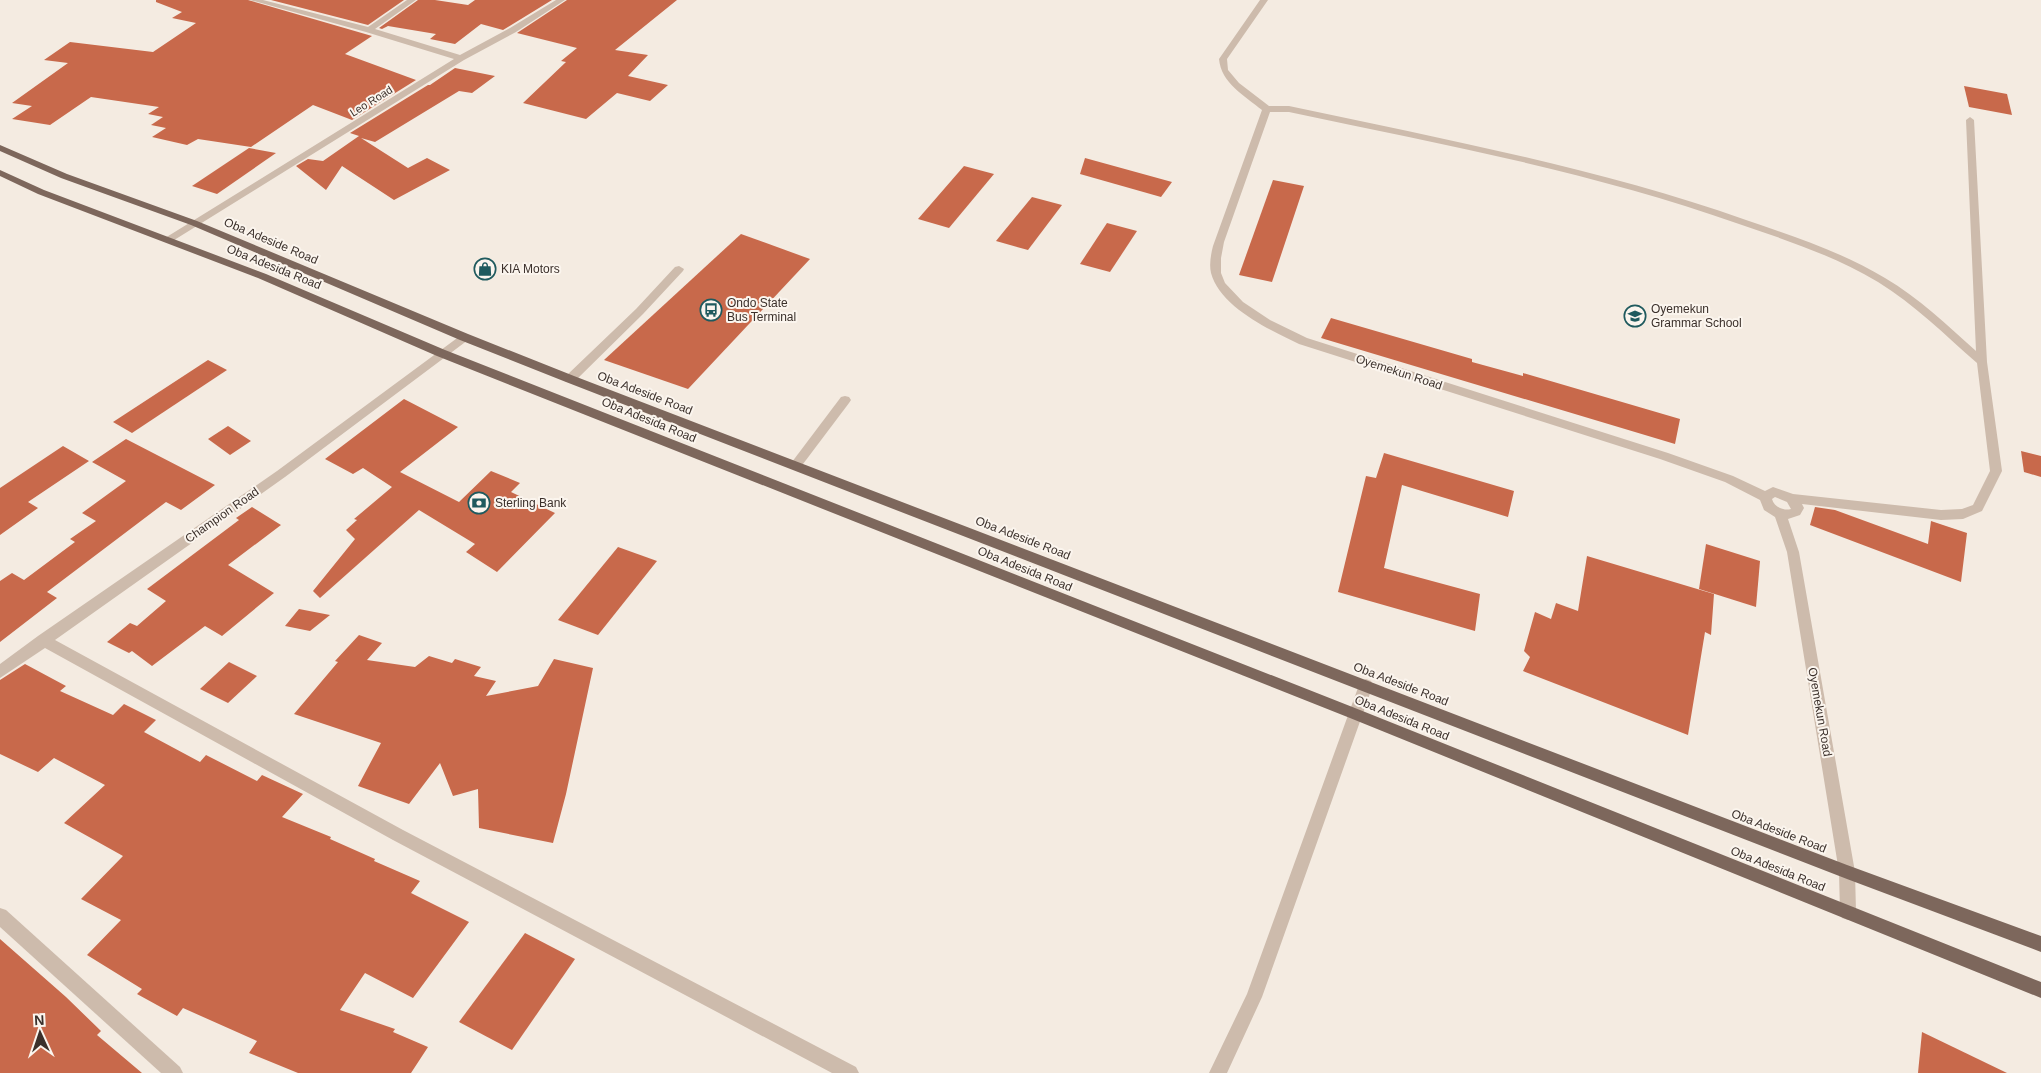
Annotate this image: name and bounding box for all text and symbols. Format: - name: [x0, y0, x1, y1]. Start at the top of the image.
- street label: Leo Road: [348, 83, 394, 119]
- street label: Oba Adeside Road: [222, 215, 320, 267]
- street label: Oba Adesida Road: [225, 242, 323, 292]
- shop icon: KIA Motors: [473, 257, 497, 281]
- place label: KIA Motors: [501, 262, 560, 276]
- place label: Ondo State Bus Terminal: [727, 296, 796, 324]
- bus stop icon: Ondo State Bus Terminal: [699, 298, 723, 322]
- place label: Oyemekun Grammar School: [1651, 302, 1742, 330]
- school or university icon: Oyemekun Grammar School: [1623, 304, 1647, 328]
- street label: Oyemekun Road: [1354, 351, 1444, 393]
- street label: Oba Adeside Road: [595, 368, 695, 418]
- street label: Oba Adesida Road: [600, 395, 698, 445]
- street label: Champion Road: [182, 484, 262, 546]
- bank icon: Sterling Bank: [467, 491, 491, 515]
- place label: Sterling Bank: [495, 496, 567, 510]
- street label: Oba Adeside Road: [973, 513, 1073, 563]
- street label: Oba Adesida Road: [976, 544, 1074, 594]
- street label: Oba Adeside Road: [1351, 659, 1451, 709]
- street label: Oyemekun Road: [1805, 666, 1835, 758]
- street label: Oba Adesida Road: [1353, 693, 1451, 743]
- street label: Oba Adeside Road: [1729, 806, 1829, 856]
- street label: Oba Adesida Road: [1729, 844, 1827, 894]
- north arrow: [15, 1008, 65, 1058]
- text: N: [34, 1012, 45, 1028]

